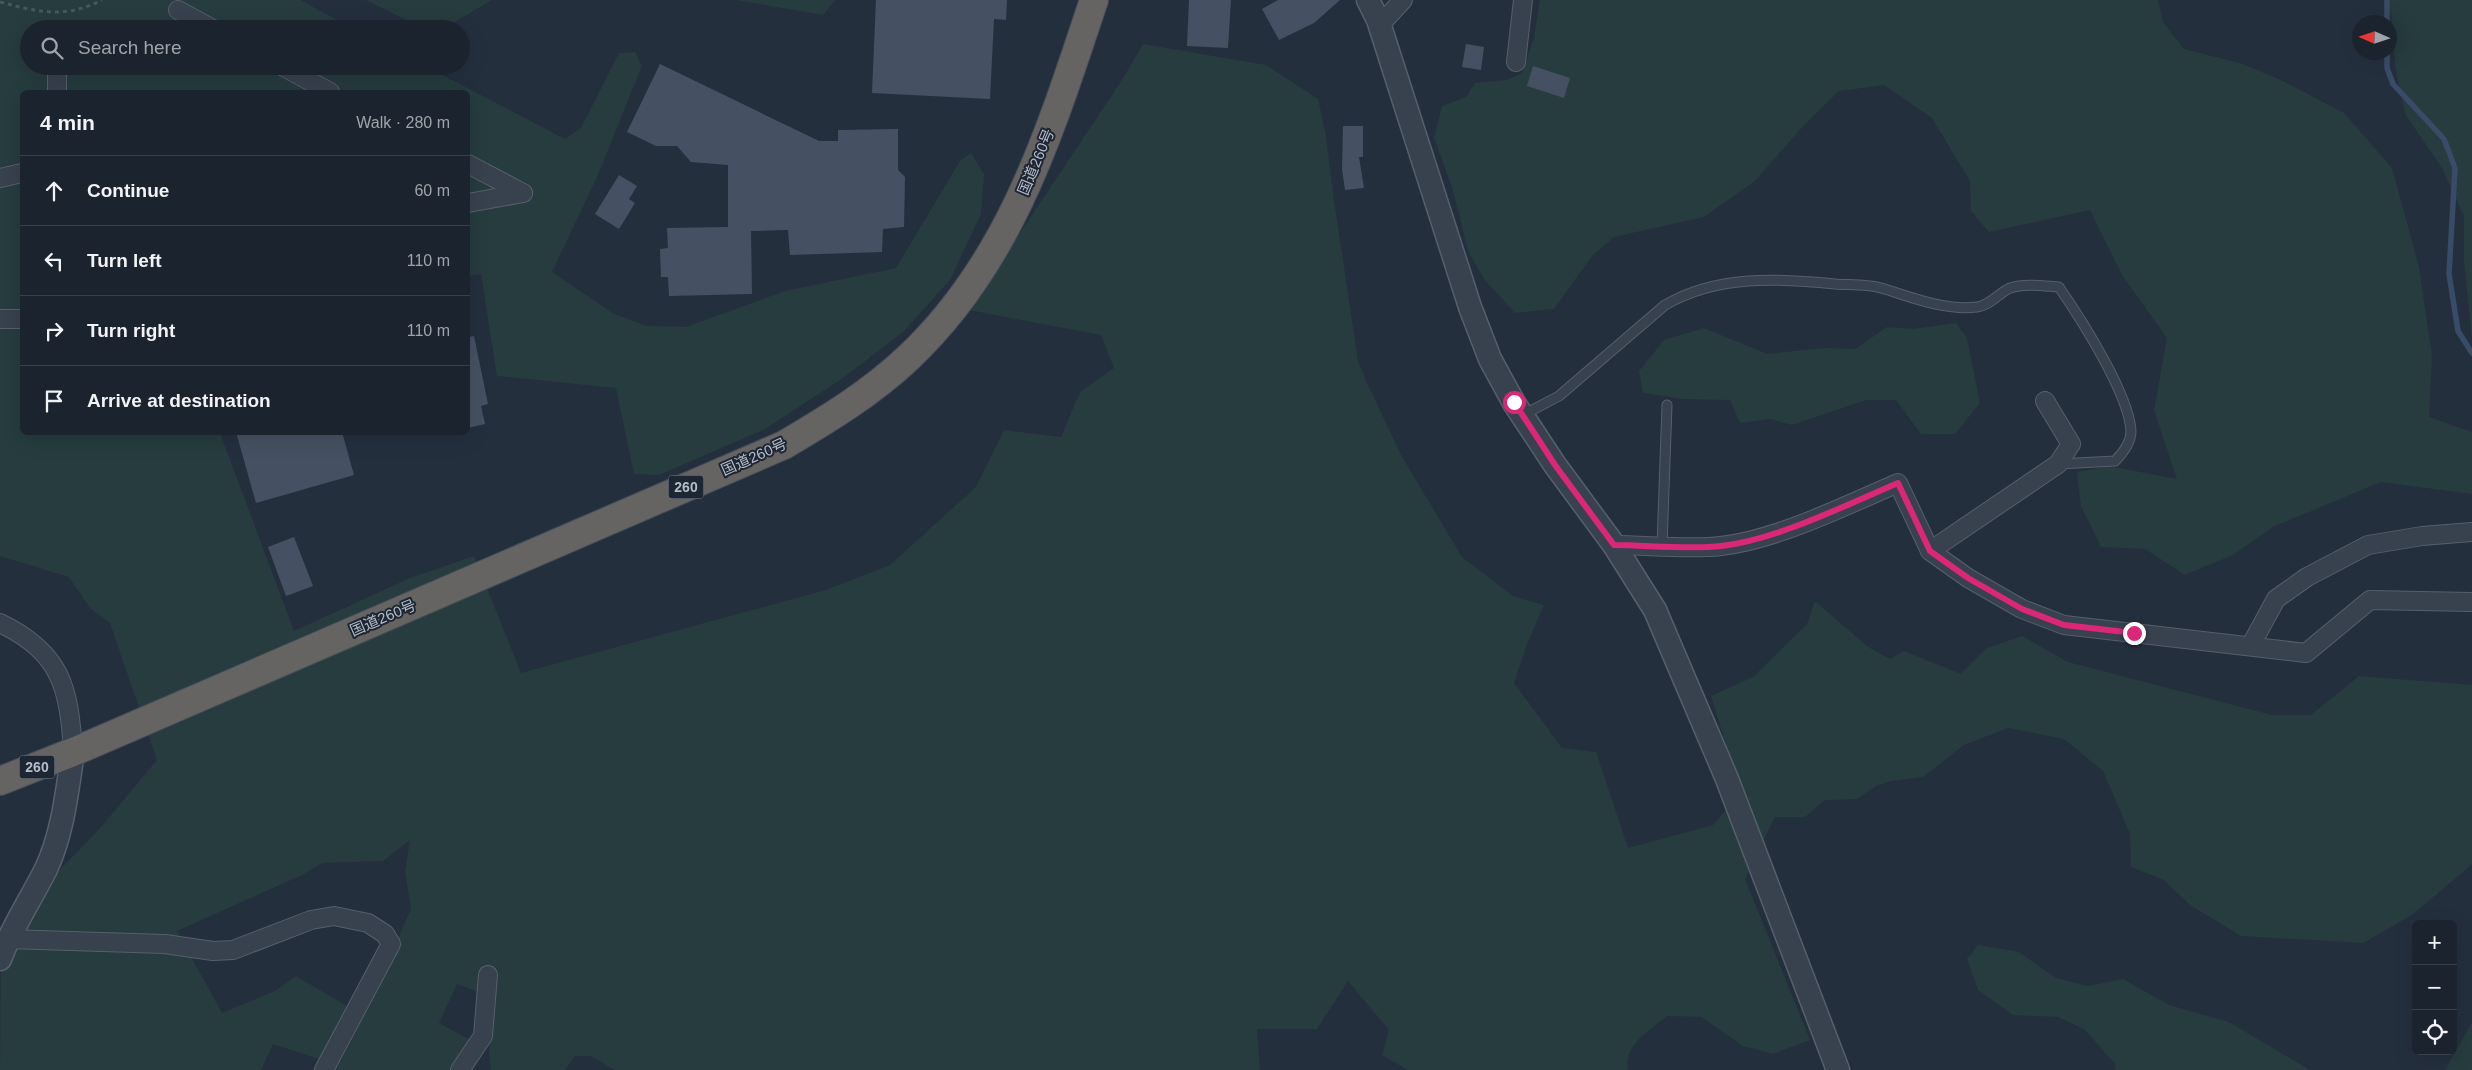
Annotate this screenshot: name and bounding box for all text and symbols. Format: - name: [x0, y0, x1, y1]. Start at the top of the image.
- north arrow: [2352, 15, 2397, 60]
- search box: [20, 20, 470, 75]
- icon: search: [38, 34, 66, 62]
- text: Search here: [78, 37, 182, 58]
- text: 4 min: [40, 111, 95, 134]
- text: Walk · 280 m: [356, 114, 450, 131]
- street label: 国道260号: [1014, 126, 1057, 197]
- icon: ahead: [40, 177, 68, 205]
- text: Continue: [87, 180, 169, 201]
- text: 60 m: [414, 182, 450, 199]
- icon: left: [40, 247, 68, 275]
- text: Turn left: [87, 250, 162, 271]
- text: 110 m: [407, 252, 450, 269]
- icon: right: [40, 317, 68, 345]
- text: Turn right: [87, 320, 175, 341]
- text: 110 m: [407, 322, 450, 339]
- icon: arrive: [40, 387, 68, 415]
- text: Arrive at destination: [87, 390, 271, 411]
- route start: [1503, 391, 1526, 414]
- street label: 国道260号: [718, 435, 789, 479]
- road number: 260: [668, 476, 704, 498]
- street label: 国道260号: [347, 596, 418, 639]
- route end: [2123, 622, 2146, 645]
- road number: 260: [20, 756, 54, 779]
- map controls: [2412, 920, 2457, 1055]
- button: +: [2412, 920, 2457, 965]
- button: −: [2412, 965, 2457, 1010]
- button: locate: [2412, 1010, 2457, 1055]

